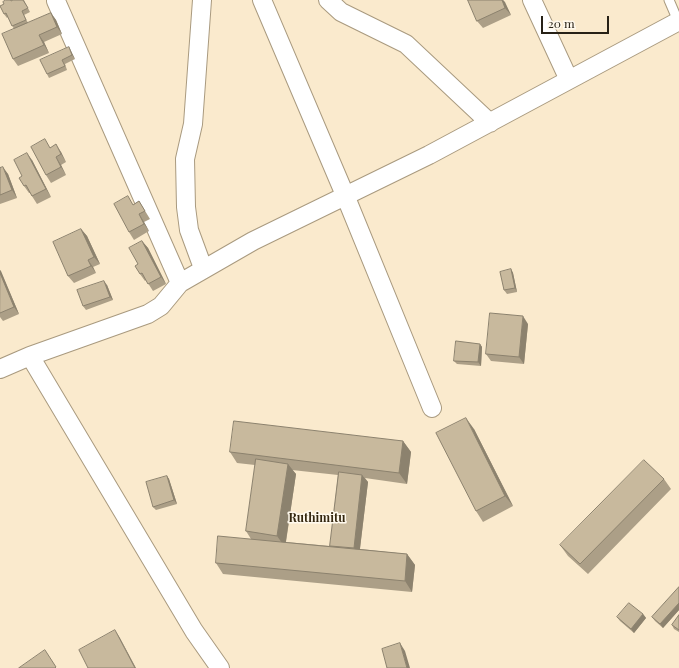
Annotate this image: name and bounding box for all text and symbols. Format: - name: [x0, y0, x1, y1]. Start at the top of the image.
- scale bar: [543, 8, 611, 34]
- text: 20 m: [548, 15, 575, 31]
- district label: Ruthimitu: [288, 511, 346, 525]

